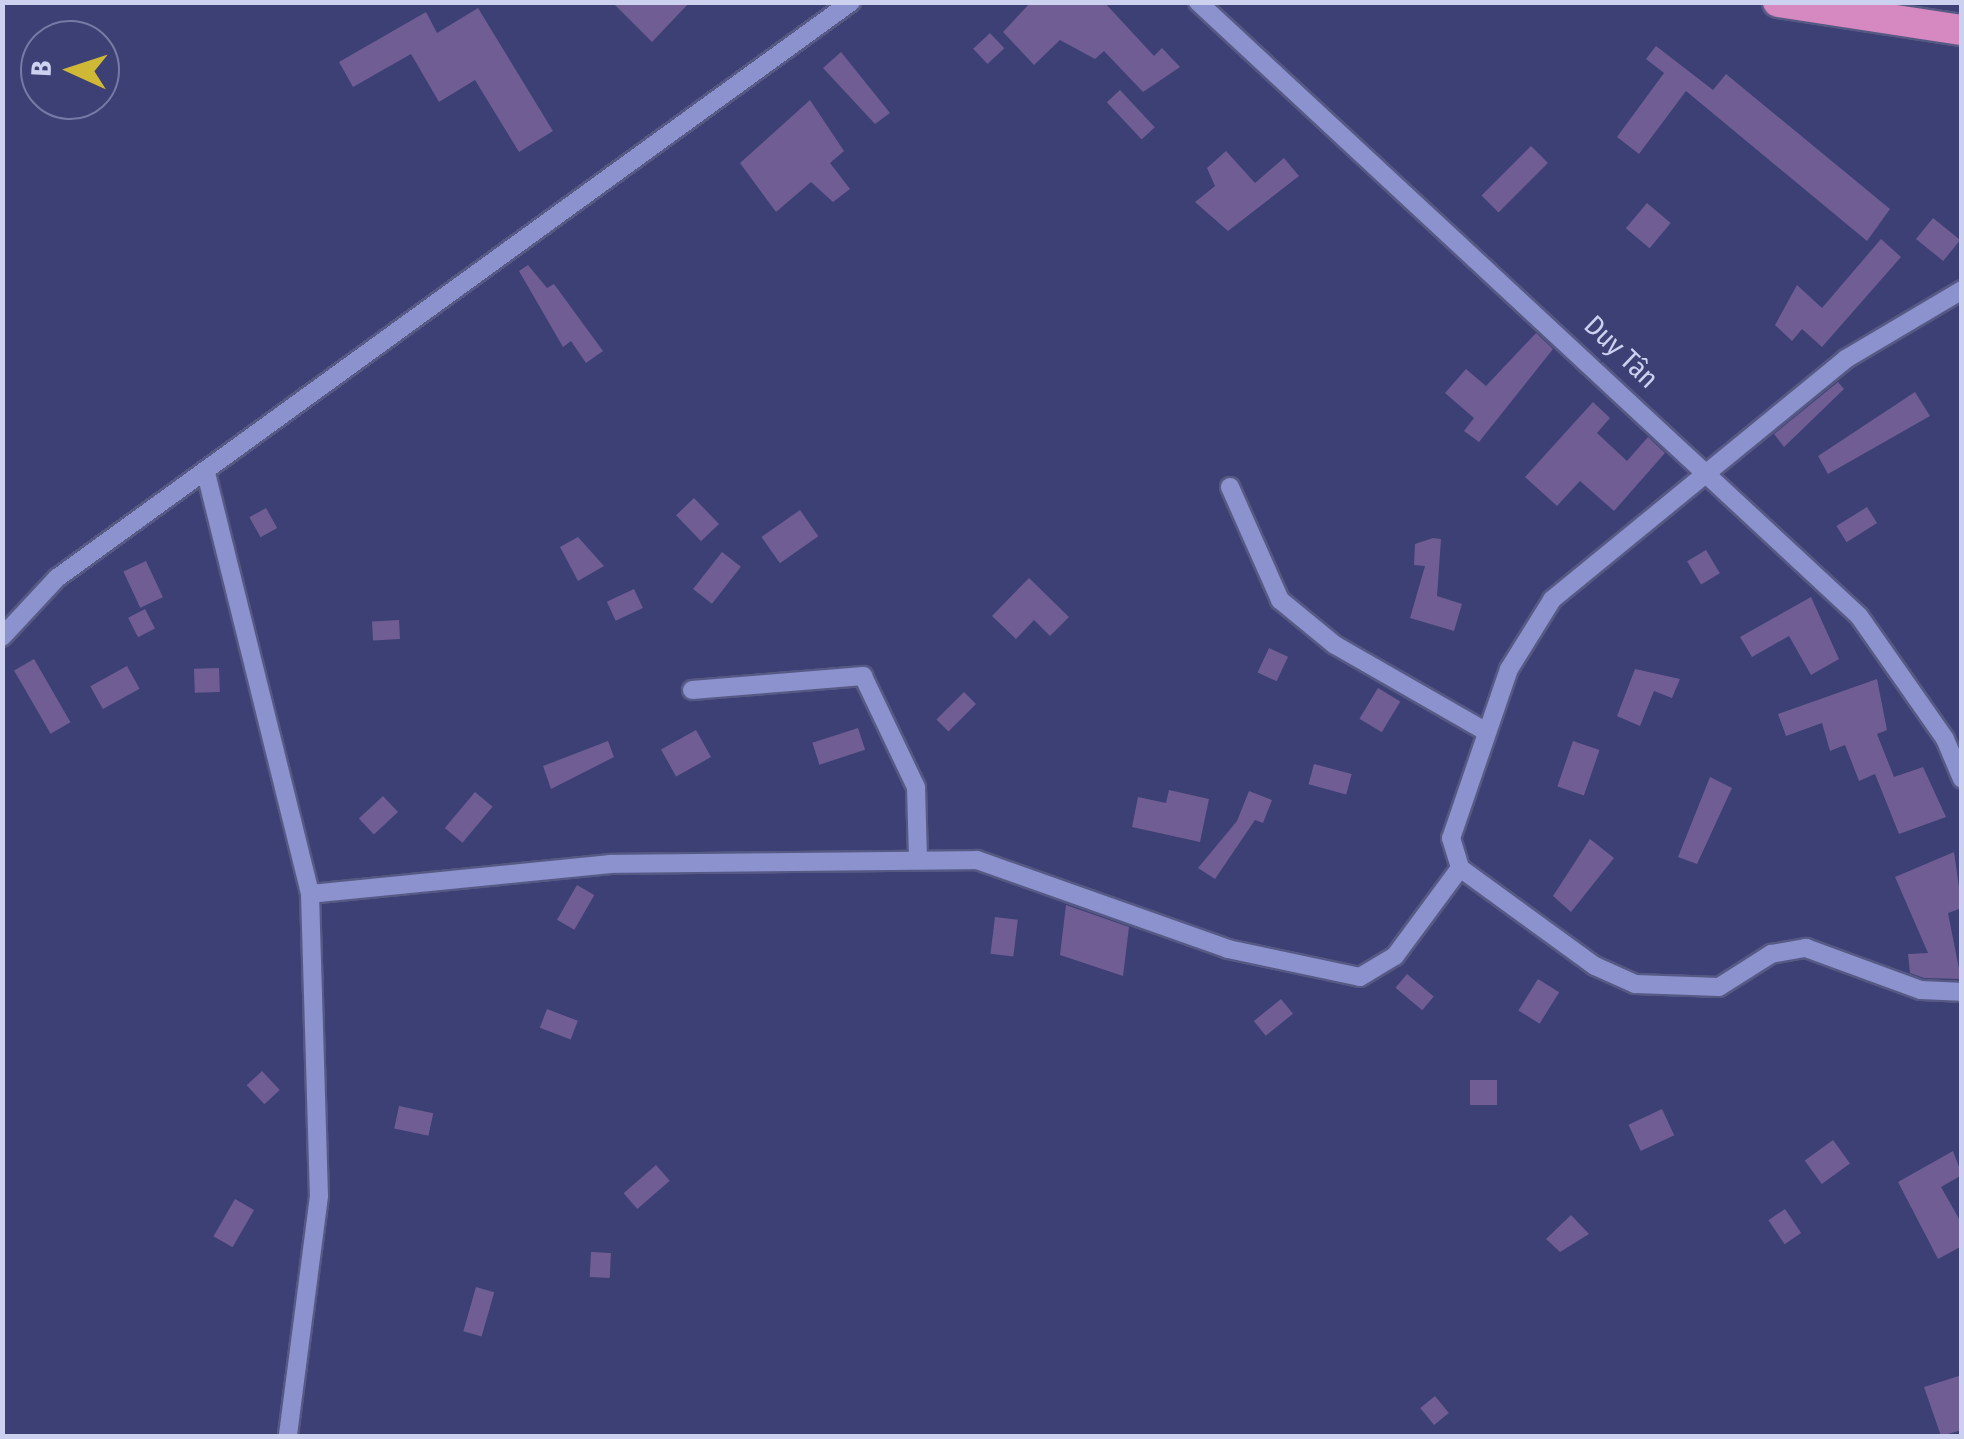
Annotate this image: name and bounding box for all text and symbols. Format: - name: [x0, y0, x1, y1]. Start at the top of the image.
- north arrow: [20, 20, 120, 120]
- text: B: [25, 60, 58, 77]
- street label: Duy Tân: [1577, 309, 1665, 395]

